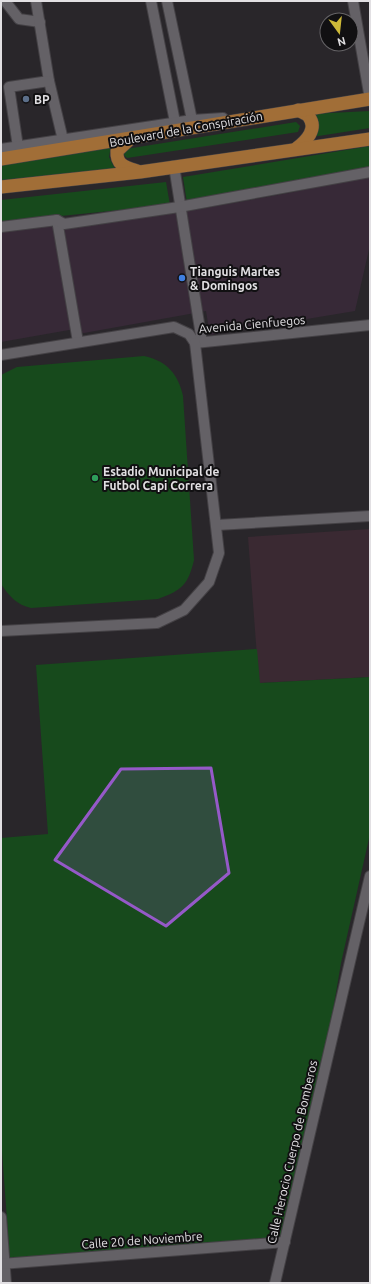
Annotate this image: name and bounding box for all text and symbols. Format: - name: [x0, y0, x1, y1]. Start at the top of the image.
- north arrow: [319, 12, 359, 52]
- text: N: [336, 35, 347, 49]
- place label: BP: [34, 93, 50, 106]
- marker: BP: [21, 94, 31, 104]
- street label: Boulevard de la Conspiración: [108, 109, 264, 149]
- place label: Tianguis Martes & Domingos: [190, 265, 280, 292]
- marker: Tianguis Martes & Domingos: [177, 273, 187, 283]
- street label: Avenida Cienfuegos: [198, 313, 306, 335]
- place label: Estadio Municipal de Futbol Capi Correra: [103, 465, 220, 492]
- marker: Estadio Municipal de Futbol Capi Correra: [90, 473, 100, 483]
- street label: Calle Herocio Cuerpo de Bomberos: [265, 1059, 319, 1245]
- street label: Calle 20 de Noviembre: [81, 1229, 203, 1251]

